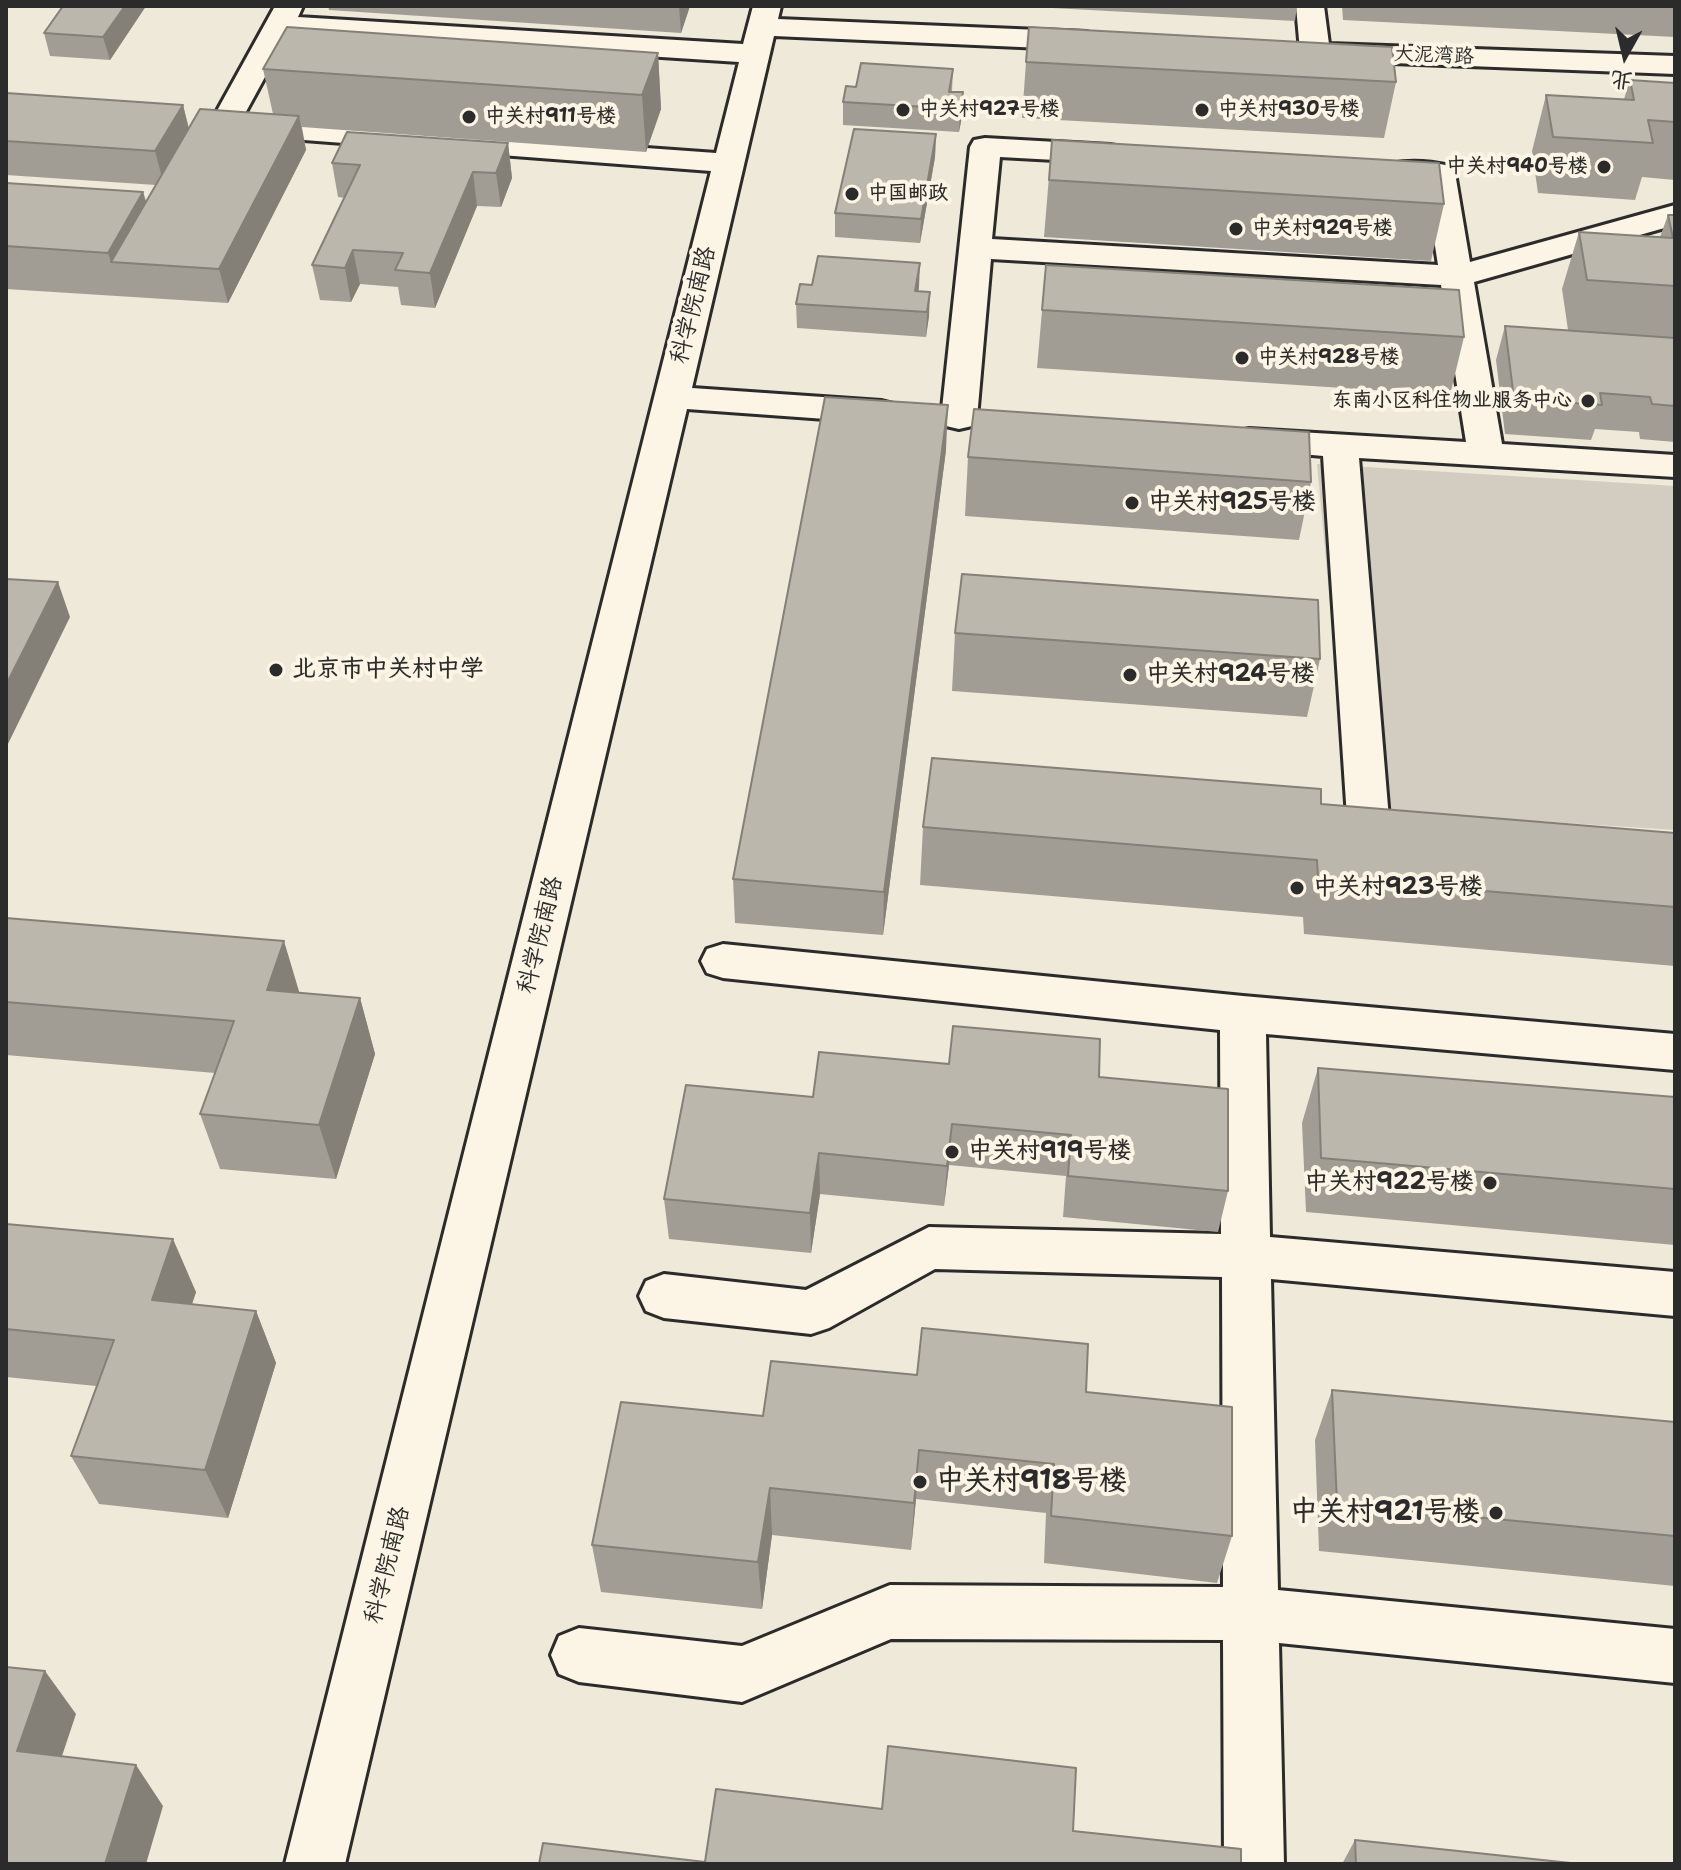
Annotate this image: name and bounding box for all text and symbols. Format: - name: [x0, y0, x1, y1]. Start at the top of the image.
- north arrow: [1585, 16, 1665, 96]
- street label: 大泥湾路: [1394, 43, 1474, 69]
- text: 北: [1609, 64, 1635, 96]
- place label: 中关村927号楼: [919, 98, 1060, 122]
- place label: 中关村930号楼: [1218, 98, 1360, 122]
- marker: 中关村927号楼: [894, 101, 912, 119]
- marker: 中关村930号楼: [1193, 101, 1211, 119]
- place label: 中关村911号楼: [485, 105, 616, 129]
- marker: 中关村911号楼: [460, 108, 478, 126]
- place label: 中关村940号楼: [1446, 155, 1588, 179]
- marker: 中关村940号楼: [1595, 158, 1613, 176]
- place label: 中国邮政: [868, 182, 948, 206]
- marker: 中国邮政: [843, 185, 861, 203]
- place label: 中关村929号楼: [1252, 217, 1393, 241]
- marker: 中关村929号楼: [1227, 220, 1245, 238]
- street label: 科学院南路: [666, 243, 722, 367]
- place label: 中关村928号楼: [1258, 346, 1399, 370]
- marker: 中关村928号楼: [1233, 349, 1251, 367]
- place label: 东南小区科住物业服务中心: [1332, 389, 1572, 413]
- marker: 东南小区科住物业服务中心: [1579, 392, 1597, 410]
- place label: 中关村925号楼: [1148, 489, 1316, 517]
- marker: 中关村925号楼: [1123, 494, 1141, 512]
- place label: 北京市中关村中学: [292, 656, 484, 684]
- marker: 北京市中关村中学: [267, 661, 285, 679]
- place label: 中关村924号楼: [1146, 661, 1315, 689]
- marker: 中关村924号楼: [1121, 666, 1139, 684]
- street label: 科学院南路: [513, 873, 569, 997]
- place label: 中关村923号楼: [1313, 874, 1483, 902]
- marker: 中关村923号楼: [1288, 879, 1306, 897]
- place label: 中关村919号楼: [968, 1138, 1132, 1166]
- marker: 中关村919号楼: [943, 1143, 961, 1161]
- place label: 中关村922号楼: [1304, 1169, 1474, 1197]
- marker: 中关村922号楼: [1481, 1174, 1499, 1192]
- place label: 中关村918号楼: [936, 1465, 1127, 1499]
- marker: 中关村918号楼: [911, 1473, 929, 1491]
- place label: 中关村921号楼: [1290, 1496, 1480, 1530]
- street label: 科学院南路: [360, 1503, 416, 1627]
- marker: 中关村921号楼: [1487, 1504, 1505, 1522]

